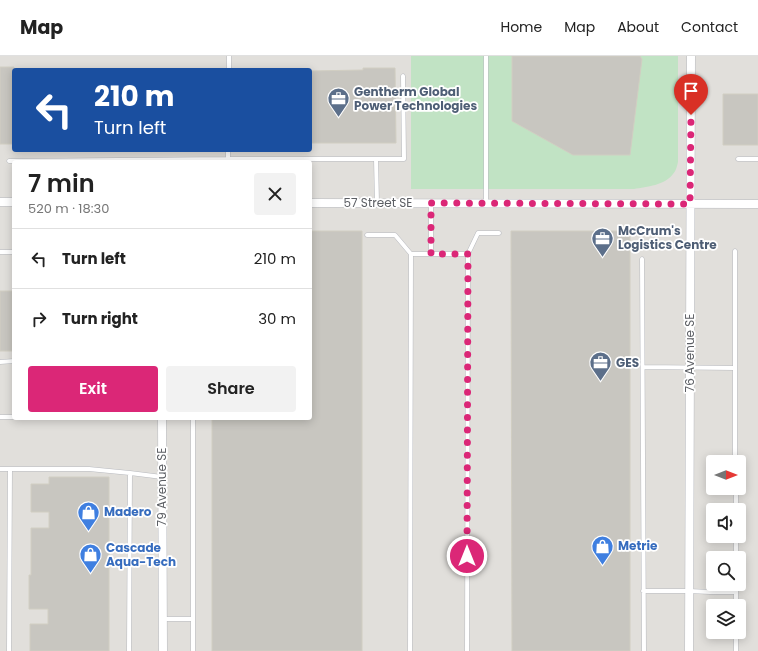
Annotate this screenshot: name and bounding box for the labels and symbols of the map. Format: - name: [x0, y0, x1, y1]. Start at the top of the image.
- pin: [674, 74, 708, 115]
- place label: Gentherm Global Power Technologies: [354, 83, 477, 114]
- office icon: Gentherm Global Power Technologies: [325, 86, 351, 119]
- street label: 57 Street SE: [344, 194, 412, 211]
- place label: McCrum's Logistics Centre: [618, 222, 717, 253]
- office icon: McCrum's Logistics Centre: [590, 225, 616, 258]
- street label: 76 Avenue SE: [681, 314, 698, 392]
- office icon: GES: [588, 350, 614, 383]
- place label: GES: [616, 354, 639, 371]
- street label: 79 Avenue SE: [153, 448, 170, 526]
- north arrow: [706, 455, 746, 495]
- shop icon: Madero: [75, 499, 101, 532]
- place label: Madero: [104, 503, 152, 520]
- shop icon: Metrie: [589, 533, 615, 566]
- position arrow: [446, 535, 488, 577]
- place label: Metrie: [618, 537, 658, 554]
- place label: Cascade Aqua-Tech: [106, 539, 176, 570]
- shop icon: Cascade Aqua-Tech: [78, 542, 104, 575]

